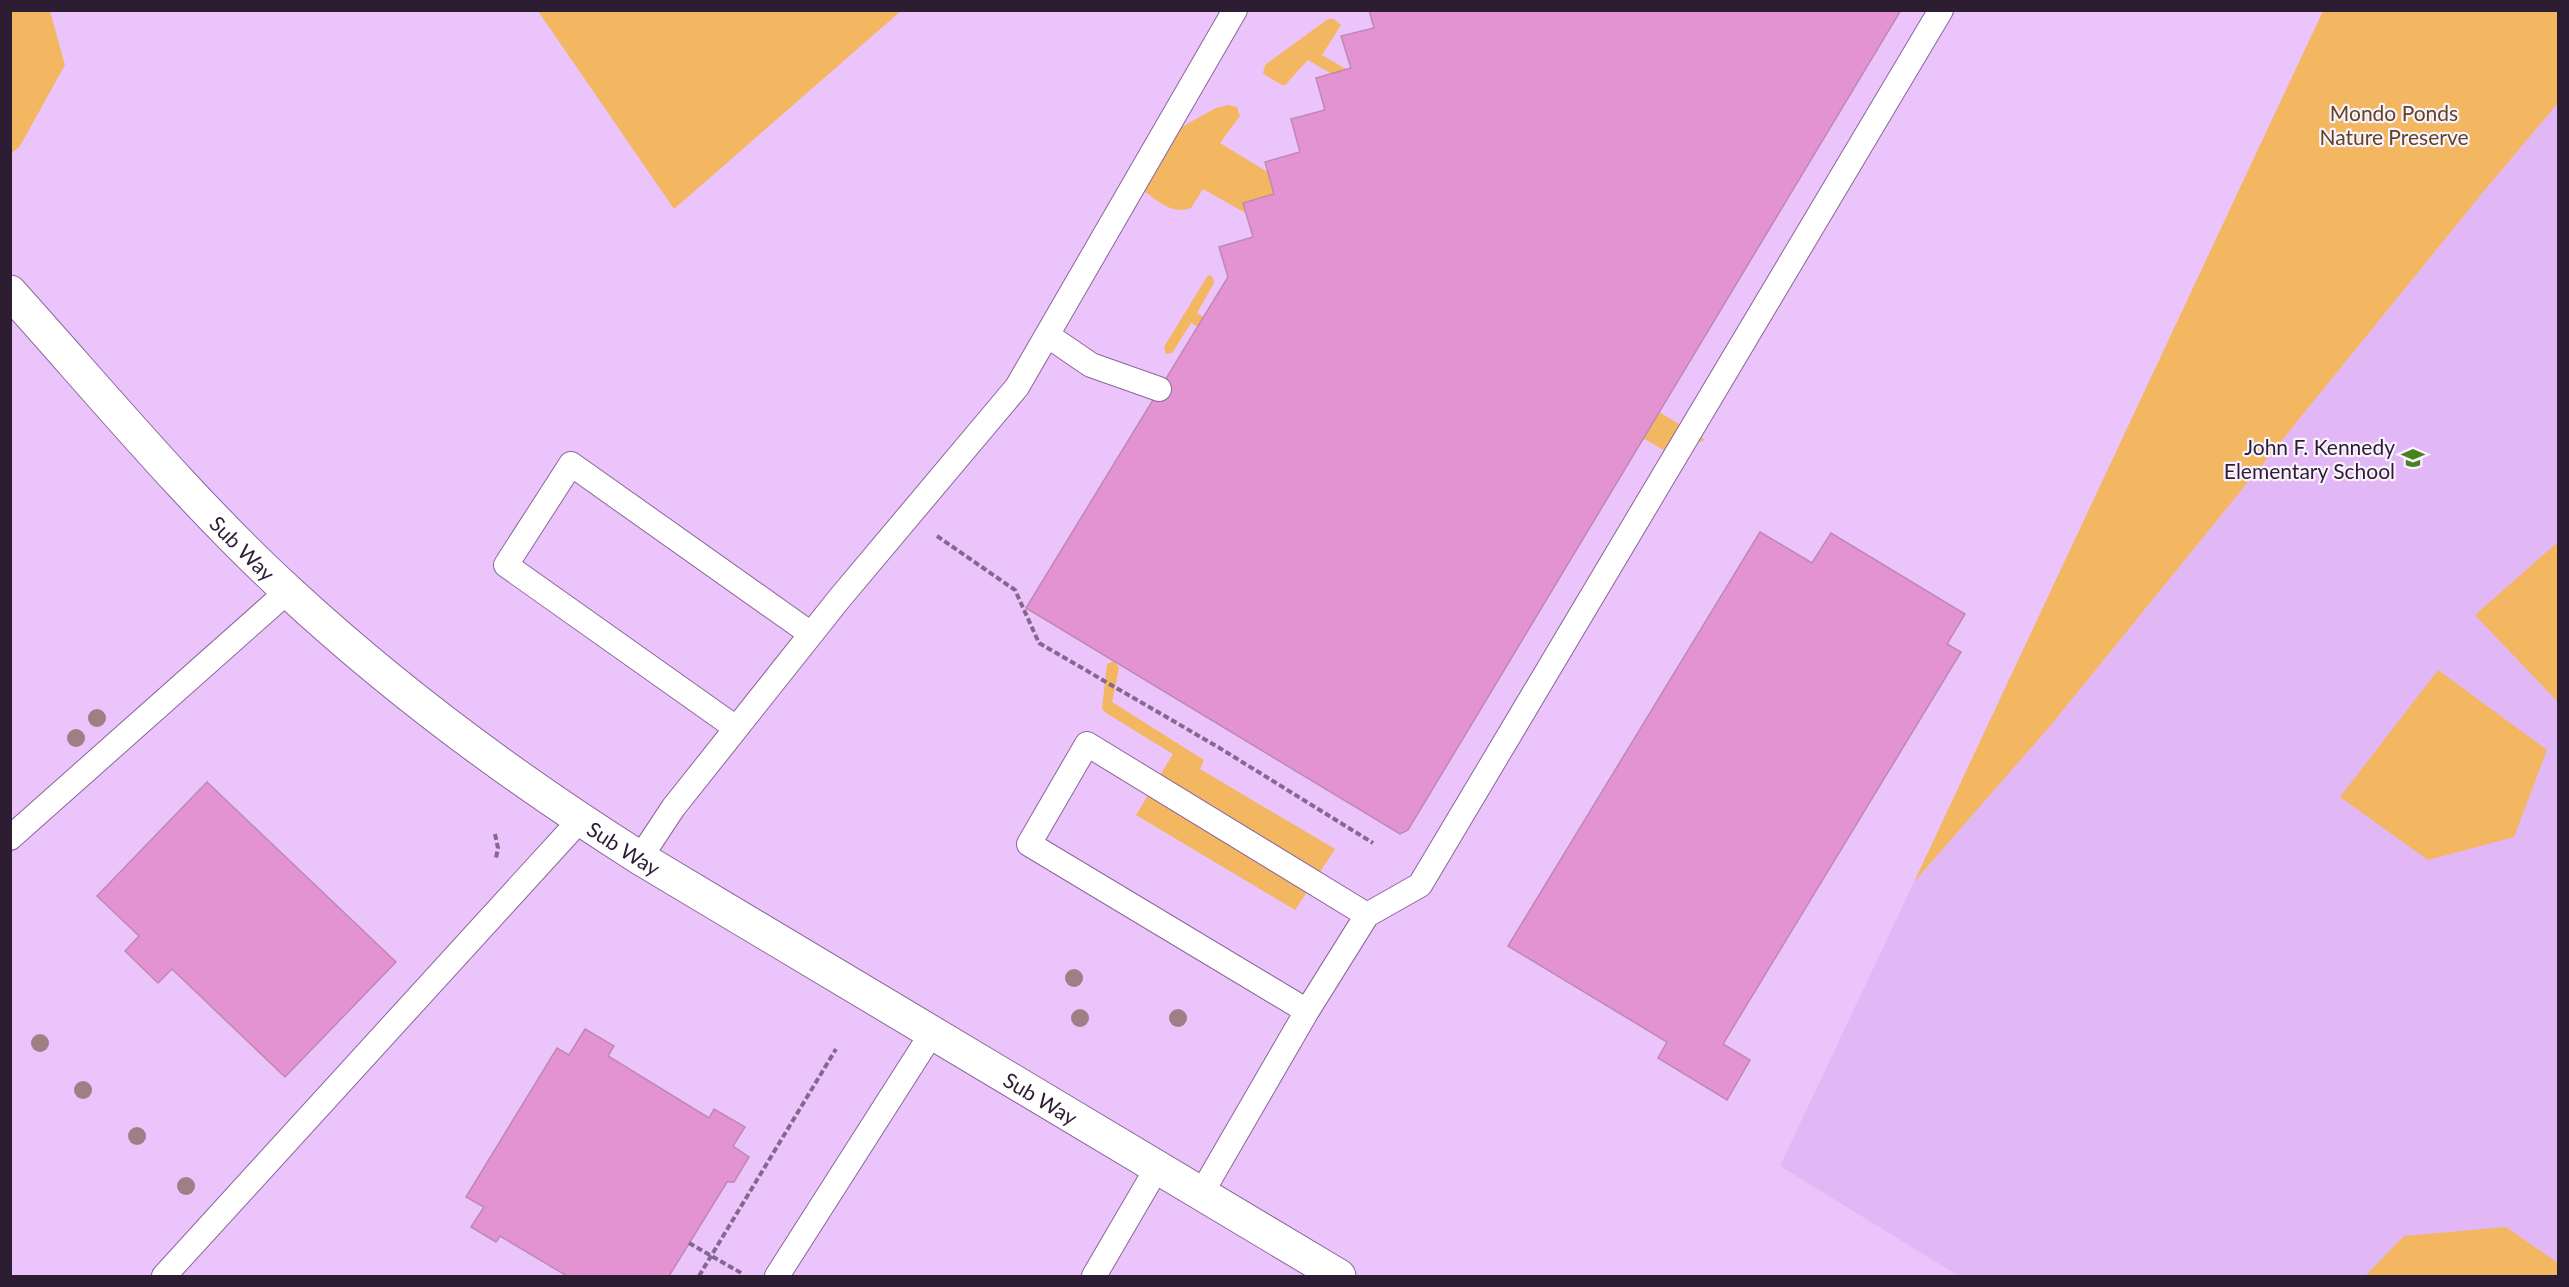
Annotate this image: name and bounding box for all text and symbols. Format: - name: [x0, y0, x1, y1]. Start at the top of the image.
- park label: Mondo Ponds Nature Preserve: [2319, 100, 2469, 149]
- place label: John F. Kennedy Elementary School: [2224, 434, 2395, 483]
- school or university icon: John F. Kennedy Elementary School: [2400, 445, 2426, 471]
- street label: Sub Way: [205, 510, 281, 585]
- street label: Sub Way: [583, 815, 665, 880]
- street label: Sub Way: [1000, 1066, 1082, 1129]

